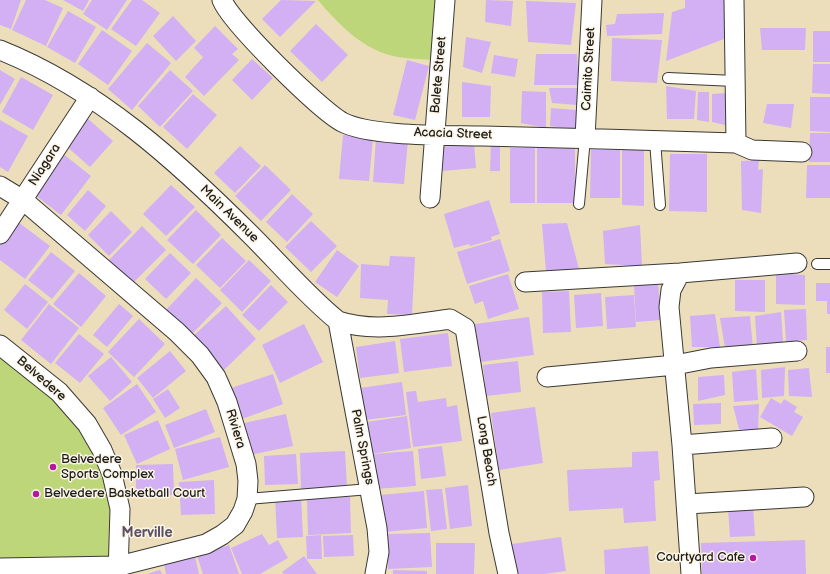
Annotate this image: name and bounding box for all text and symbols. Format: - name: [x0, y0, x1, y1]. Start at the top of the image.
- street label: Caimito Street: [579, 27, 599, 111]
- street label: Balete Street: [428, 36, 450, 114]
- street label: Acacia Street: [414, 125, 492, 143]
- street label: Niagara: [26, 141, 64, 189]
- street label: Main Avenue: [196, 182, 262, 246]
- street label: Belvedere: [13, 353, 69, 405]
- street label: Riviera: [222, 407, 248, 451]
- street label: Palm Springs: [347, 408, 377, 486]
- street label: Long Beach: [473, 415, 499, 487]
- place label: Belvedere Sports Complex: [61, 452, 154, 483]
- marker: Belvedere Sports Complex: [48, 462, 58, 472]
- place label: Belvedere Basketball Court: [44, 486, 205, 502]
- marker: Belvedere Basketball Court: [31, 489, 41, 499]
- district label: Merville: [122, 525, 172, 541]
- place label: Courtyard Cafe: [656, 550, 745, 566]
- marker: Courtyard Cafe: [748, 553, 758, 563]

